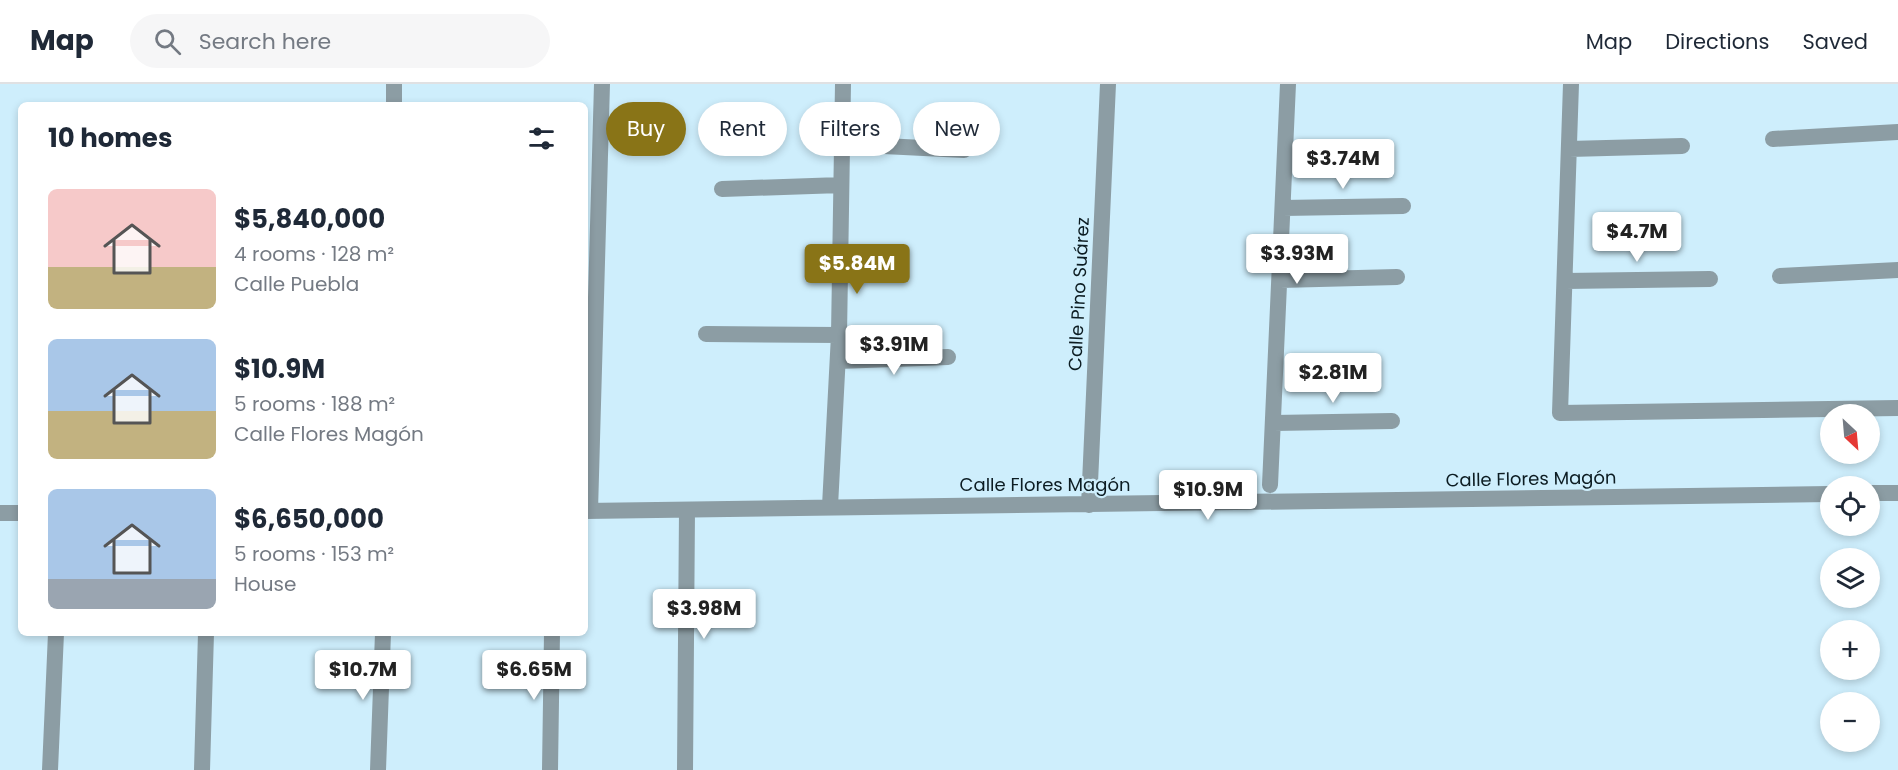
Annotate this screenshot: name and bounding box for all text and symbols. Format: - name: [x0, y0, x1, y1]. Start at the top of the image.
- search box: [130, 14, 550, 68]
- text: Map: [30, 21, 94, 60]
- icon: search: [151, 25, 184, 58]
- text: Search here: [199, 26, 331, 57]
- text: Map: [1586, 27, 1632, 56]
- text: Directions: [1665, 27, 1769, 56]
- text: Saved: [1802, 27, 1868, 56]
- chip: Buy: [606, 102, 686, 156]
- chip: Rent: [698, 102, 787, 156]
- chip: Filters: [799, 102, 901, 156]
- chip: New: [913, 102, 1000, 156]
- text: 10 homes: [48, 120, 172, 156]
- icon: filters: [525, 122, 558, 155]
- pin: $3.74M: [1294, 139, 1392, 190]
- text: $3.74M: [1306, 144, 1380, 172]
- text: $5,840,000: [234, 201, 385, 237]
- pin: $4.7M: [1595, 212, 1679, 263]
- icon: home: [96, 213, 168, 285]
- street label: Calle Pino Suárez: [1062, 216, 1095, 371]
- text: $4.7M: [1606, 217, 1668, 245]
- pin: $3.93M: [1248, 234, 1346, 285]
- text: $3.93M: [1260, 239, 1334, 267]
- text: 4 rooms · 128 m²: [234, 240, 394, 268]
- pin: $5.84M: [808, 244, 906, 295]
- text: $5.84M: [819, 249, 895, 277]
- text: Calle Puebla: [234, 270, 359, 298]
- pin: $3.91M: [845, 325, 943, 376]
- text: $3.91M: [859, 330, 929, 358]
- text: $10.9M: [234, 351, 325, 387]
- pin: $2.81M: [1284, 353, 1382, 404]
- text: $2.81M: [1298, 358, 1368, 386]
- icon: home: [96, 363, 168, 435]
- text: 5 rooms · 188 m²: [234, 390, 395, 418]
- north arrow: [1820, 404, 1880, 464]
- map controls: [1820, 404, 1880, 752]
- text: Calle Flores Magón: [234, 420, 424, 448]
- street label: Calle Flores Magón: [1445, 465, 1617, 492]
- pin: $10.9M: [1159, 470, 1257, 521]
- street label: Calle Flores Magón: [960, 472, 1130, 497]
- text: $10.9M: [1173, 475, 1243, 503]
- button: locate: [1820, 476, 1880, 536]
- text: $6,650,000: [234, 501, 384, 537]
- icon: home: [96, 513, 168, 585]
- text: 5 rooms · 153 m²: [234, 540, 394, 568]
- button: layers: [1820, 548, 1880, 608]
- text: House: [234, 570, 296, 598]
- pin: $3.98M: [655, 589, 753, 640]
- text: $3.98M: [667, 594, 741, 622]
- button: +: [1820, 620, 1880, 680]
- pin: $10.7M: [314, 650, 412, 701]
- pin: $6.65M: [485, 650, 583, 701]
- text: $10.7M: [329, 655, 397, 683]
- text: $6.65M: [496, 655, 572, 683]
- button: −: [1820, 692, 1880, 752]

